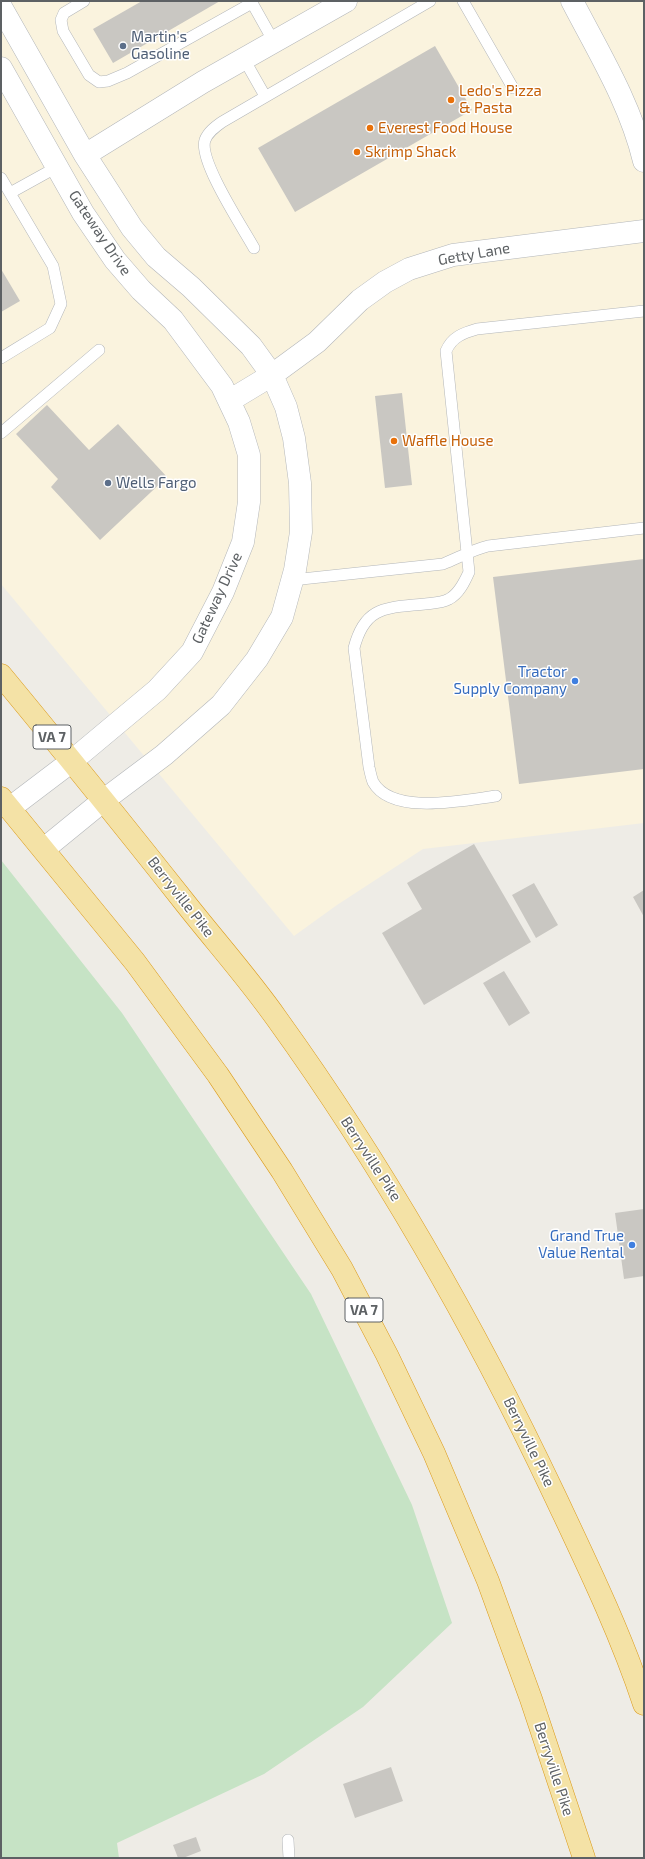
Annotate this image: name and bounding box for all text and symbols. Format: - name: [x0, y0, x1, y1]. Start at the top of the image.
- place label: Martin's Gasoline: [131, 28, 190, 63]
- marker: Martin's Gasoline: [118, 41, 128, 51]
- place label: Ledo's Pizza & Pasta: [459, 82, 542, 117]
- marker: Ledo's Pizza & Pasta: [446, 95, 456, 105]
- place label: Everest Food House: [378, 119, 512, 137]
- marker: Everest Food House: [365, 123, 375, 133]
- place label: Skrimp Shack: [365, 143, 456, 161]
- marker: Skrimp Shack: [352, 147, 362, 157]
- street label: Gateway Drive: [65, 187, 135, 279]
- street label: Getty Lane: [437, 239, 511, 269]
- place label: Waffle House: [402, 432, 493, 450]
- marker: Waffle House: [389, 436, 399, 446]
- place label: Wells Fargo: [116, 474, 197, 492]
- marker: Wells Fargo: [103, 478, 113, 488]
- street label: Gateway Drive: [188, 549, 246, 647]
- place label: Tractor Supply Company: [453, 663, 567, 698]
- marker: Tractor Supply Company: [570, 676, 580, 686]
- road number: VA 7: [33, 725, 71, 749]
- street label: Berryville Pike: [144, 853, 218, 941]
- street label: Berryville Pike: [337, 1113, 405, 1205]
- place label: Grand True Value Rental: [538, 1227, 624, 1262]
- marker: Grand True Value Rental: [627, 1240, 637, 1250]
- road number: VA 7: [345, 1298, 383, 1322]
- street label: Berryville Pike: [500, 1394, 558, 1490]
- street label: Berryville Pike: [530, 1720, 578, 1818]

